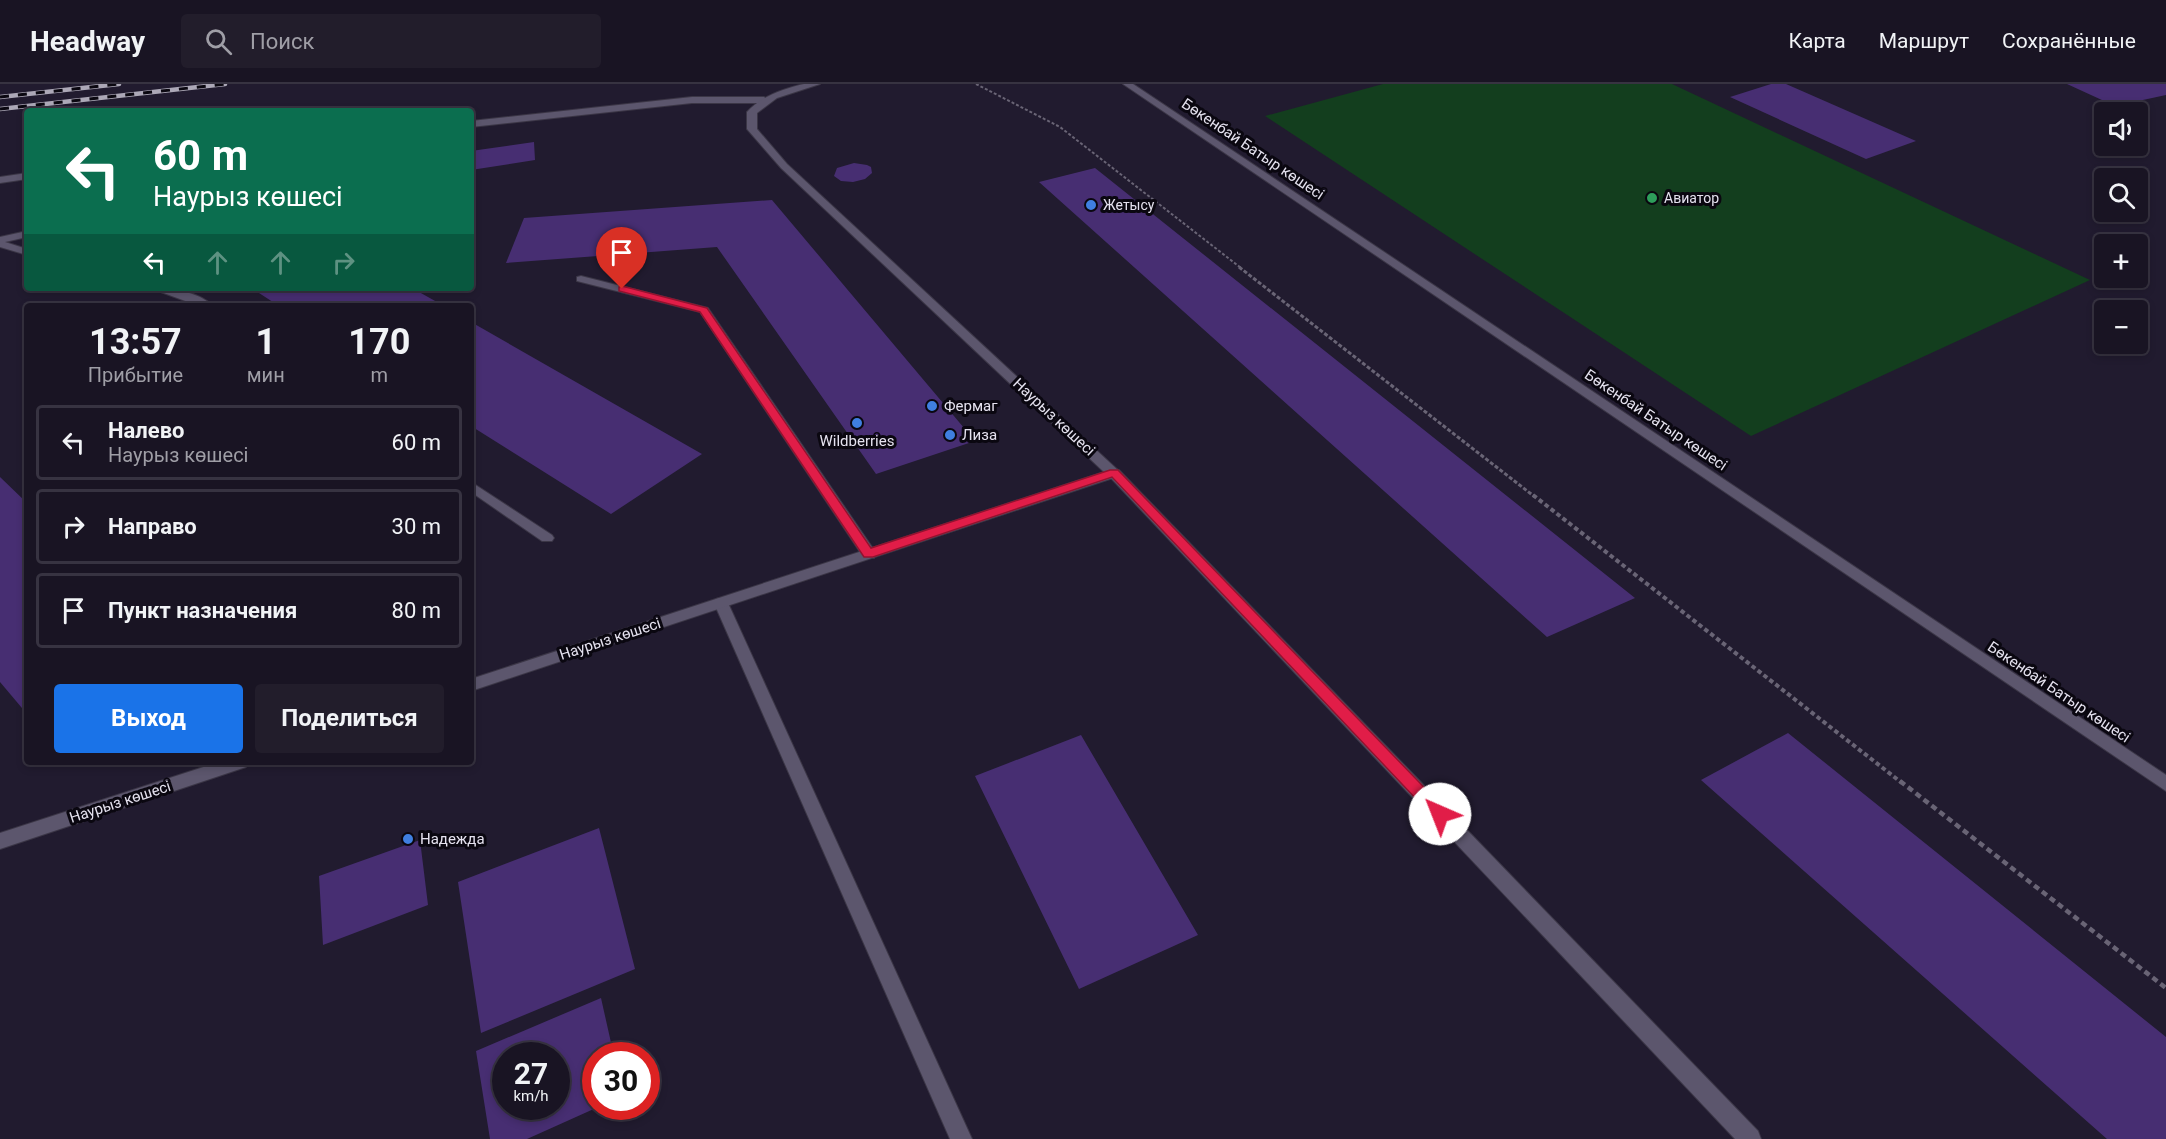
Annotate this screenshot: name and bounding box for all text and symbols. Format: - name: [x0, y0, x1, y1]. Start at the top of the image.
- search box: [181, 14, 601, 68]
- text: Headway: [30, 25, 145, 58]
- icon: search: [202, 25, 235, 58]
- text: Поиск: [250, 29, 314, 54]
- text: Карта: [1789, 29, 1846, 53]
- text: Маршрут: [1879, 29, 1969, 53]
- text: Сохранённые: [2002, 29, 2136, 53]
- street label: Бөкенбай Батыр көшесі: [1178, 95, 1328, 203]
- map controls: [2094, 102, 2148, 354]
- button: sound: [2094, 102, 2148, 156]
- text: 60 m: [153, 131, 248, 180]
- icon: left: [54, 132, 132, 210]
- button: search: [2094, 168, 2148, 222]
- text: Наурыз көшесі: [153, 181, 343, 213]
- place label: Авиатор: [1664, 190, 1719, 206]
- marker: Авиатор: [1645, 191, 1659, 205]
- place label: Жетысу: [1103, 197, 1155, 213]
- marker: Жетысу: [1084, 198, 1098, 212]
- pin: [596, 227, 647, 289]
- button: +: [2094, 234, 2148, 288]
- icon: arrive: [605, 236, 638, 269]
- icon: left: [138, 246, 171, 279]
- icon: ahead: [201, 246, 234, 279]
- icon: ahead: [264, 246, 297, 279]
- icon: right: [327, 246, 360, 279]
- button: −: [2094, 300, 2148, 354]
- text: 13:57: [89, 321, 182, 363]
- text: 1: [255, 321, 276, 363]
- text: 170: [348, 321, 410, 363]
- text: Прибытие: [88, 363, 183, 387]
- text: мин: [247, 363, 285, 387]
- text: m: [371, 363, 388, 387]
- street label: Бөкенбай Батыр көшесі: [1581, 366, 1731, 474]
- street label: Наурыз көшесі: [1009, 374, 1099, 460]
- place label: Фермаг: [944, 397, 998, 415]
- marker: Фермаг: [925, 399, 939, 413]
- marker: Wildberries: [850, 416, 864, 430]
- text: Налево: [108, 418, 185, 443]
- icon: left: [57, 426, 90, 459]
- place label: Лиза: [962, 426, 997, 444]
- marker: Лиза: [943, 428, 957, 442]
- text: 60 m: [392, 430, 441, 455]
- place label: Wildberries: [820, 432, 894, 450]
- text: Наурыз көшесі: [108, 443, 248, 467]
- icon: right: [57, 510, 90, 543]
- text: Направо: [108, 514, 197, 539]
- text: 30 m: [392, 514, 441, 539]
- icon: arrive: [57, 594, 90, 627]
- text: Пункт назначения: [108, 598, 297, 623]
- text: 80 m: [392, 598, 441, 623]
- street label: Наурыз көшесі: [557, 614, 663, 664]
- street label: Бөкенбай Батыр көшесі: [1984, 638, 2134, 746]
- button: Выход: [54, 684, 243, 753]
- button: Поделиться: [255, 684, 444, 753]
- street label: Наурыз көшесі: [67, 777, 173, 827]
- position arrow: [1408, 782, 1472, 846]
- place label: Надежда: [420, 830, 485, 848]
- marker: Надежда: [401, 832, 415, 846]
- speed limit sign: 30: [582, 1042, 660, 1120]
- text: 27: [514, 1056, 548, 1091]
- text: km/h: [513, 1087, 549, 1105]

